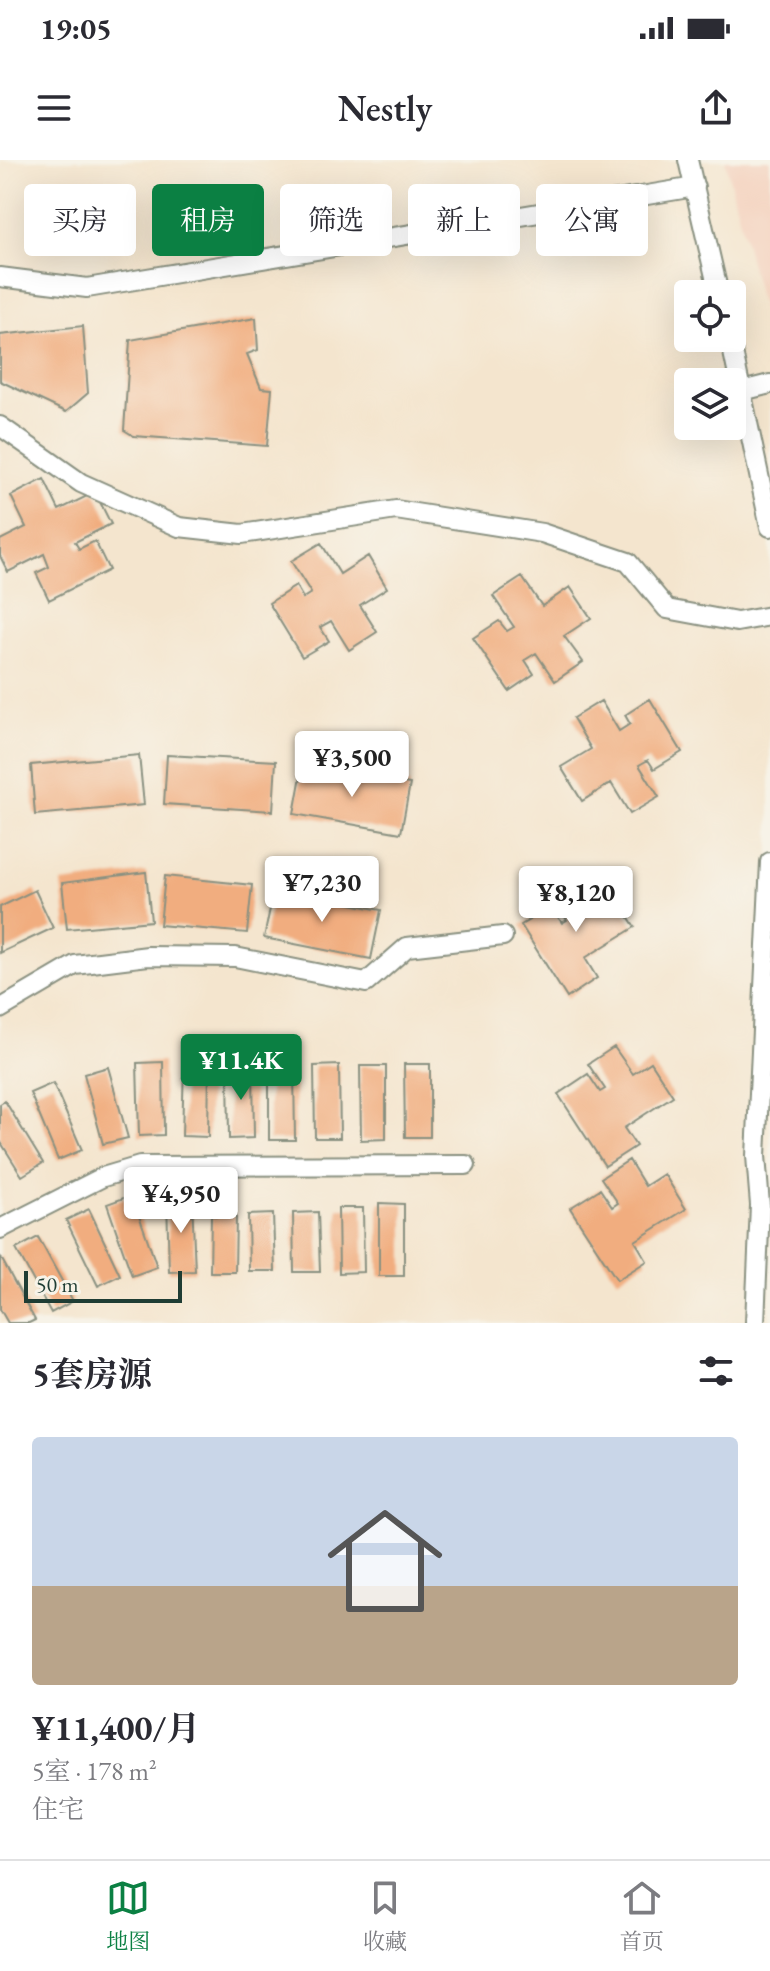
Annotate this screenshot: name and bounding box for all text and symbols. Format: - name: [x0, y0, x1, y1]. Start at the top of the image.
- text: 19:05: [40, 9, 112, 48]
- text: Nestly: [338, 85, 432, 132]
- icon: menu: [32, 86, 76, 130]
- icon: share: [694, 86, 738, 130]
- chip: 买房: [24, 184, 136, 256]
- chip: 租房: [152, 184, 264, 256]
- chip: 筛选: [280, 184, 392, 256]
- chip: 新上: [408, 184, 520, 256]
- chip: 公寓: [536, 184, 648, 256]
- map controls: [674, 280, 746, 440]
- button: locate: [674, 280, 746, 352]
- button: layers: [674, 368, 746, 440]
- pin: ¥3,500: [287, 731, 417, 799]
- text: ¥3,500: [313, 740, 391, 774]
- pin: ¥7,230: [257, 856, 387, 924]
- text: ¥7,230: [283, 865, 361, 899]
- pin: ¥8,120: [511, 866, 641, 934]
- text: ¥8,120: [537, 875, 615, 909]
- pin: ¥11.4K: [176, 1034, 306, 1102]
- text: ¥11.4K: [199, 1043, 283, 1077]
- pin: ¥4,950: [116, 1167, 246, 1235]
- text: ¥4,950: [142, 1176, 220, 1210]
- scale bar: [24, 1267, 182, 1303]
- text: 50 m: [36, 1270, 79, 1299]
- icon: filters: [694, 1349, 738, 1393]
- text: 5套房源: [32, 1352, 152, 1396]
- icon: home: [313, 1489, 457, 1633]
- text: ¥11,400/月: [32, 1706, 200, 1750]
- text: 5室 · 178 m²: [32, 1754, 157, 1788]
- text: 住宅: [32, 1792, 84, 1826]
- tab: 地图: [106, 1876, 150, 1956]
- tab: 收藏: [363, 1876, 407, 1956]
- tab: 首页: [620, 1876, 664, 1956]

